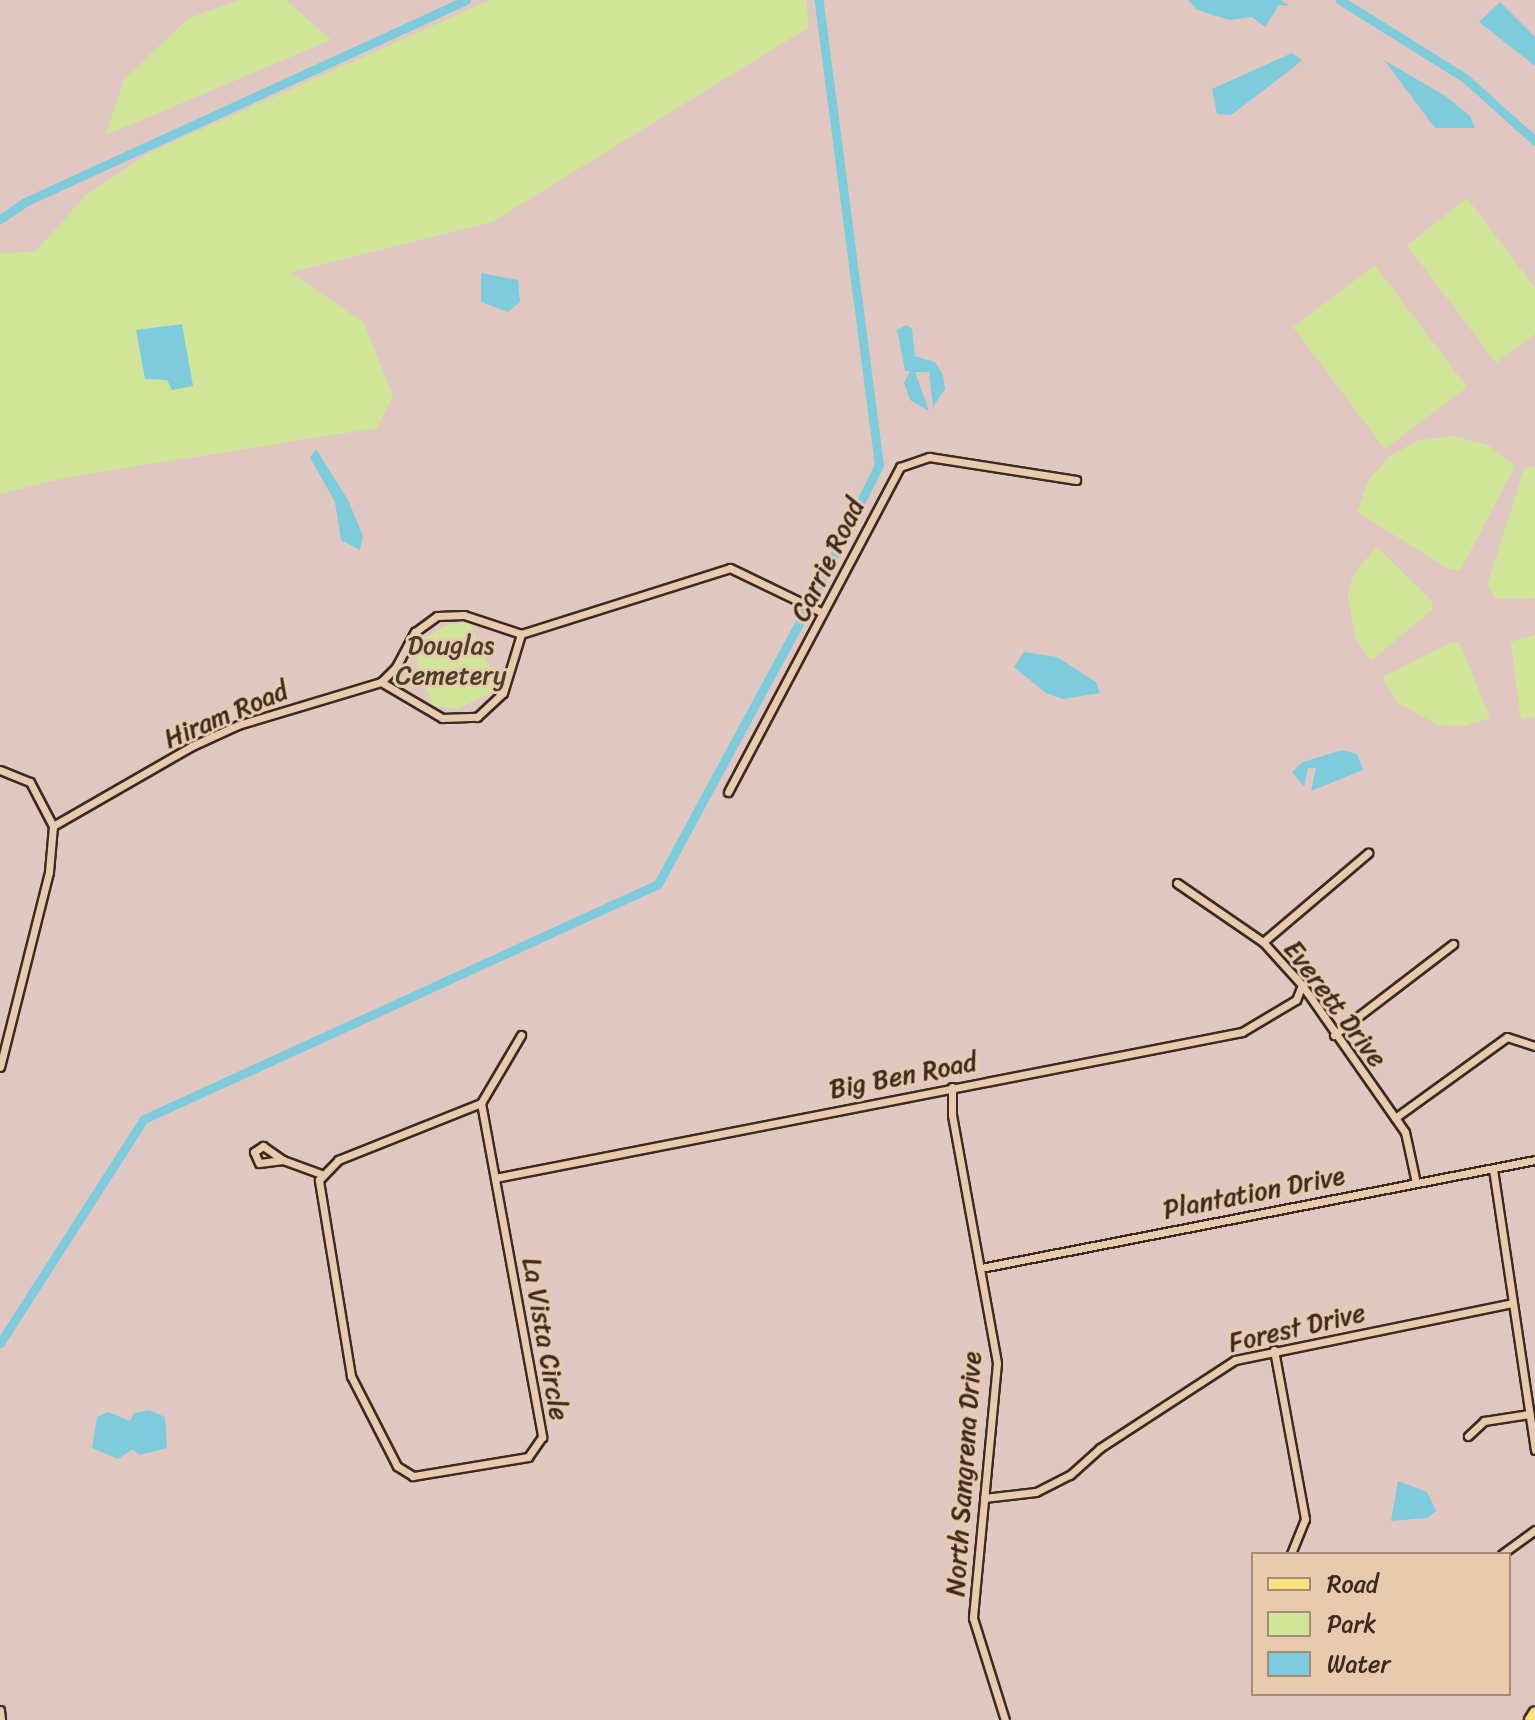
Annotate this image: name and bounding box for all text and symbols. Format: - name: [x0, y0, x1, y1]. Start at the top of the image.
- street label: Carrie Road: [785, 493, 871, 627]
- park label: Douglas Cemetery: [396, 630, 506, 692]
- street label: Hiram Road: [159, 675, 293, 755]
- street label: Everett Drive: [1277, 934, 1393, 1074]
- street label: Big Ben Road: [827, 1046, 979, 1106]
- street label: Plantation Drive: [1160, 1160, 1348, 1226]
- street label: La Vista Circle: [515, 1255, 575, 1423]
- street label: Forest Drive: [1226, 1297, 1368, 1359]
- street label: North Sangrena Drive: [940, 1350, 988, 1598]
- legend: [1251, 1552, 1511, 1696]
- text: Road: [1327, 1563, 1378, 1605]
- text: Park: [1327, 1603, 1376, 1645]
- text: Water: [1327, 1643, 1390, 1685]

